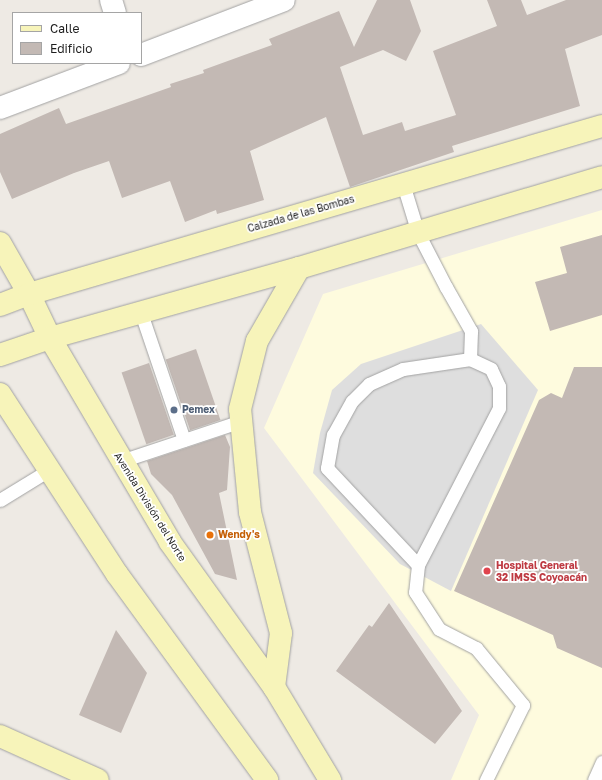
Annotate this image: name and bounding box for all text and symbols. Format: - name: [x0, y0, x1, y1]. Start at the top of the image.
- legend: [12, 12, 142, 64]
- text: Calle: [50, 21, 79, 36]
- text: Edificio: [50, 41, 92, 56]
- street label: Calzada de las Bombas: [246, 193, 356, 235]
- place label: Pemex: [182, 404, 215, 416]
- marker: Pemex: [169, 405, 179, 415]
- street label: Avenida División del Norte: [111, 450, 189, 564]
- place label: Wendy's: [218, 529, 260, 541]
- marker: Wendy's: [205, 530, 215, 540]
- place label: Hospital General 32 IMSS Coyoacán: [496, 559, 587, 582]
- marker: Hospital General 32 IMSS Coyoacán: [481, 565, 493, 577]

